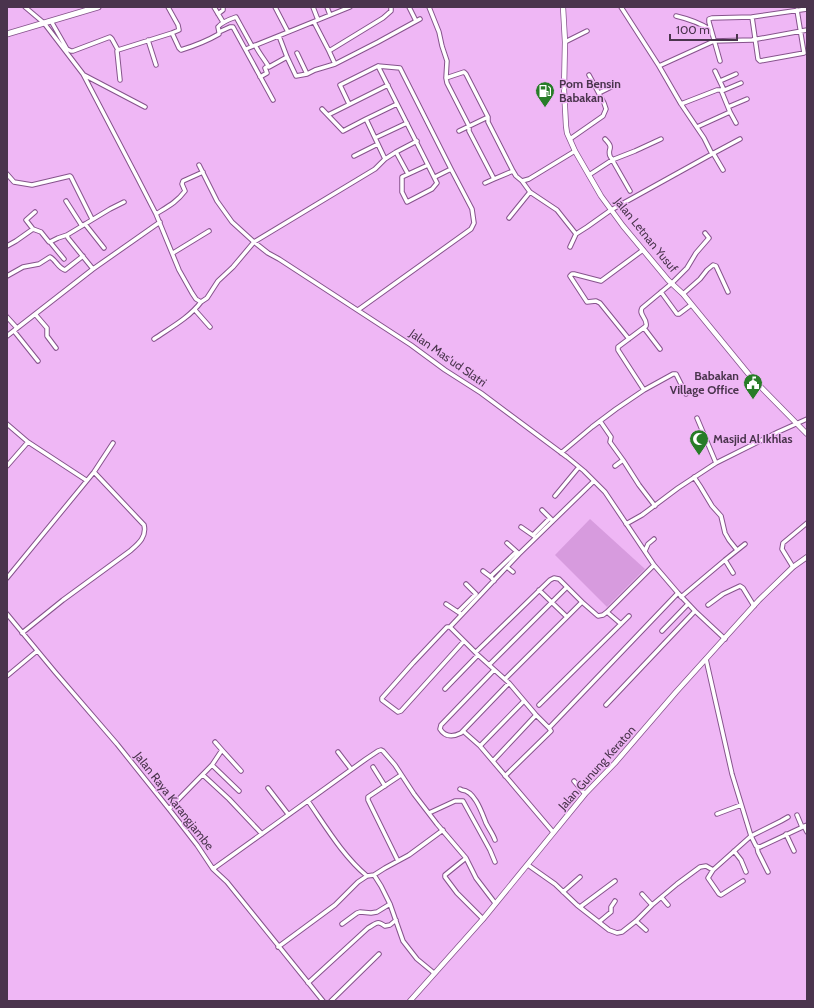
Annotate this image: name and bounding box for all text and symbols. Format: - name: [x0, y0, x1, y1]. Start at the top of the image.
- scale bar: [670, 16, 737, 42]
- text: 100 m: [676, 22, 710, 37]
- place label: Pom Bensin Babakan: [559, 76, 621, 105]
- fuel station icon: Pom Bensin Babakan: [534, 80, 556, 108]
- street label: Jalan Letnan Yusuf: [611, 193, 681, 275]
- street label: Jalan Mas'ud Slatri: [406, 325, 490, 390]
- place label: Babakan Village Office: [670, 368, 739, 397]
- public building icon: Babakan Village Office: [742, 372, 764, 400]
- mosque icon: Masjid Al Ikhlas: [688, 428, 710, 456]
- place label: Masjid Al Ikhlas: [713, 431, 792, 446]
- street label: Jalan Gunung Keraton: [554, 722, 639, 814]
- street label: Jalan Raya Karangjambe: [131, 748, 217, 853]

